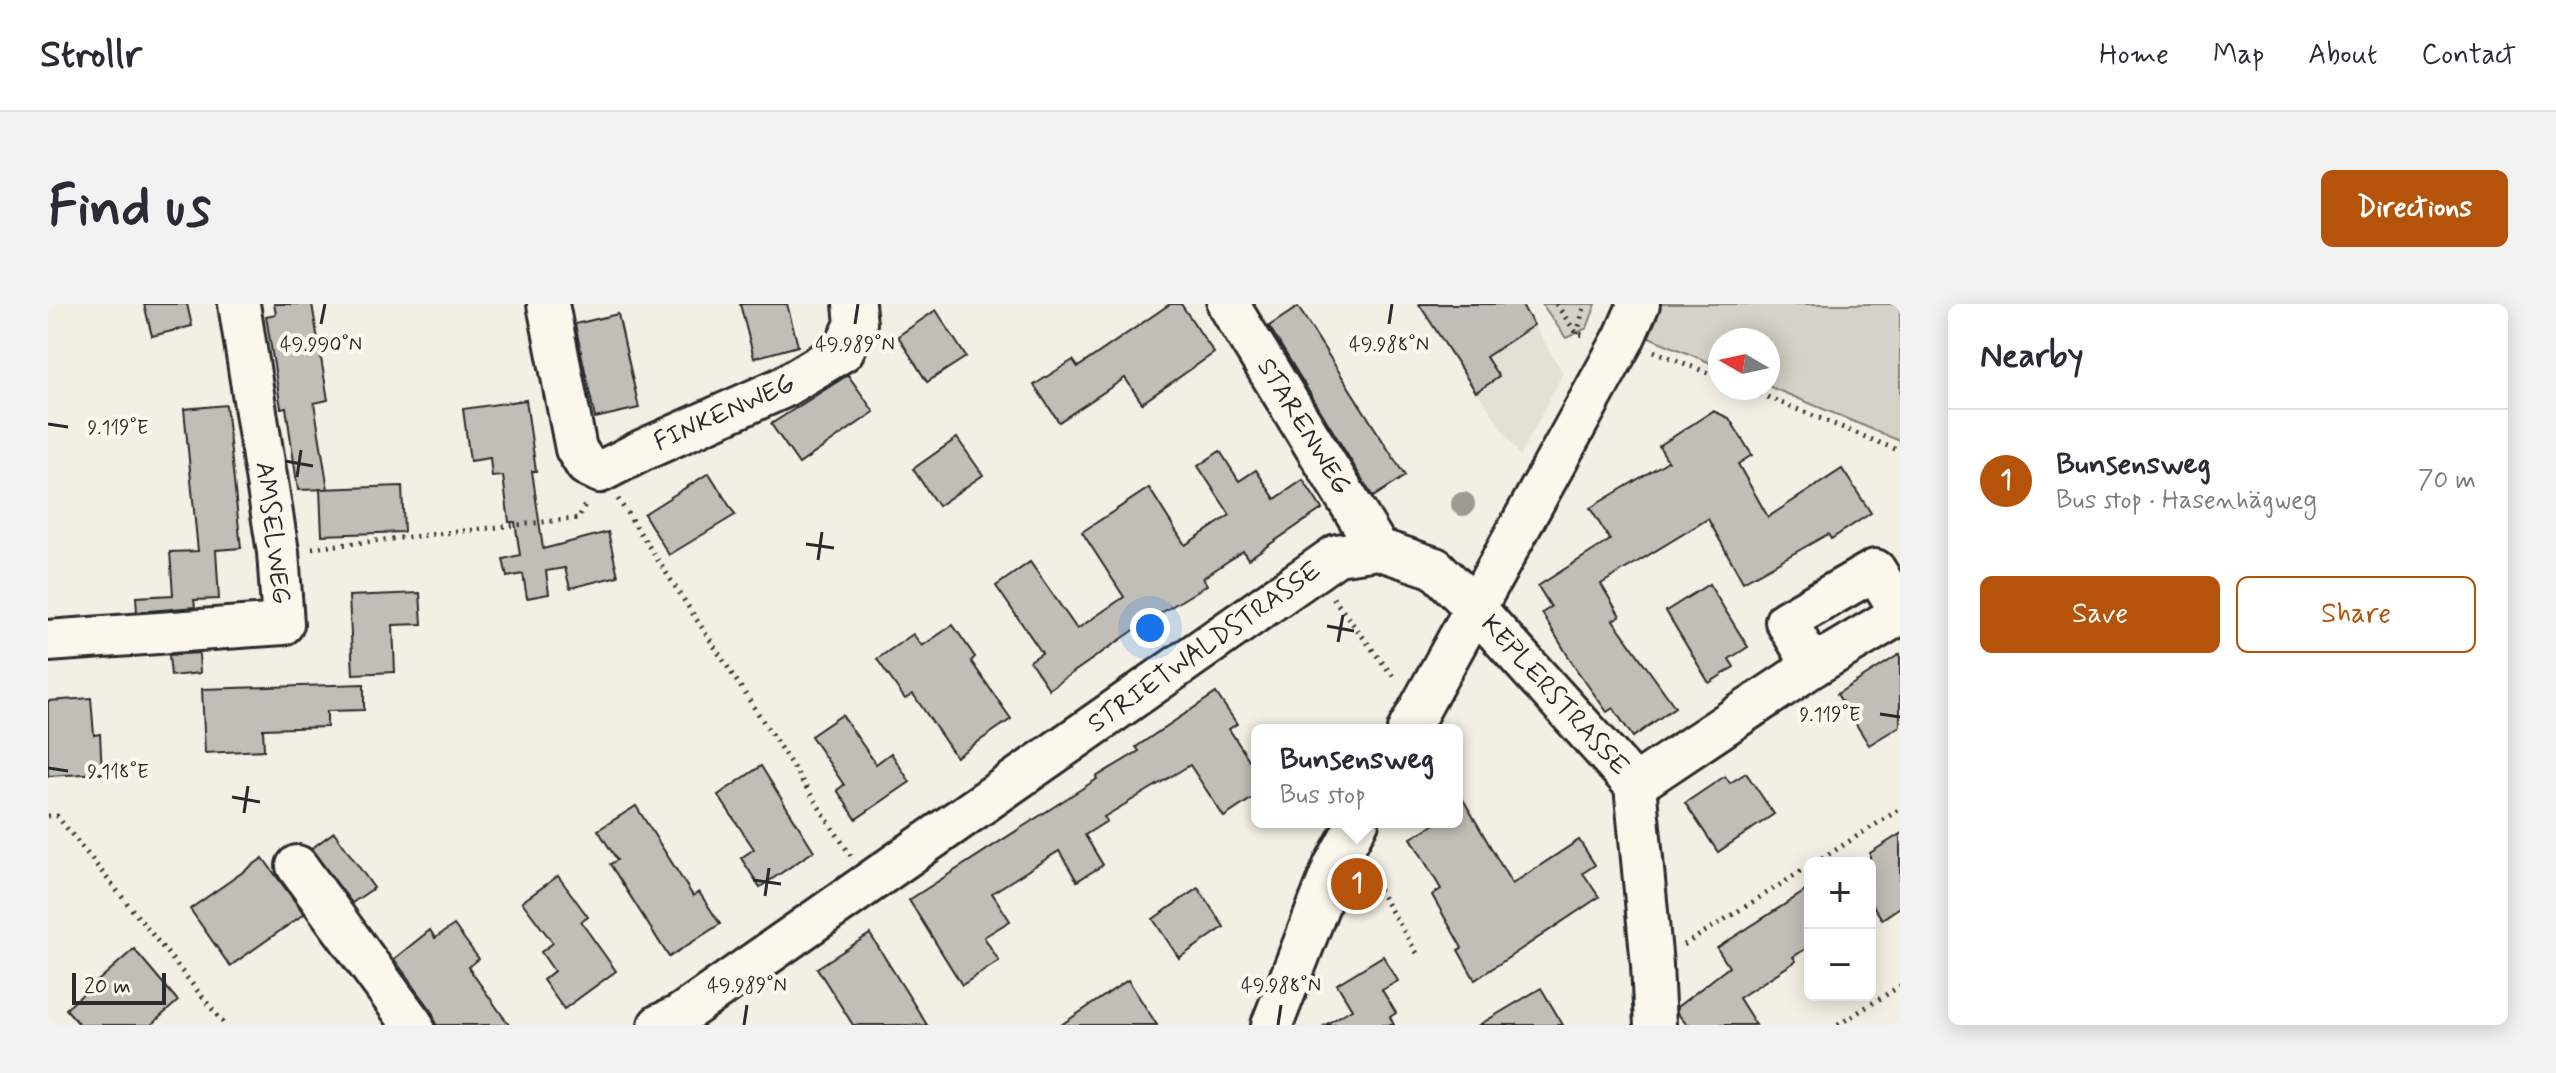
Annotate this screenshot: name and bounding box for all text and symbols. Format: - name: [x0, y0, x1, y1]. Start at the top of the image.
- text: Strollr: [40, 31, 142, 80]
- text: Home: [2099, 37, 2169, 74]
- text: Map: [2213, 37, 2264, 74]
- text: About: [2308, 37, 2377, 74]
- text: Contact: [2421, 37, 2516, 74]
- button: Directions: [2321, 170, 2508, 247]
- text: Find us: [48, 172, 211, 245]
- north arrow: [1708, 328, 1780, 400]
- text: 49.990°N: [280, 332, 362, 359]
- text: 49.989°N: [815, 332, 895, 359]
- text: 49.988°N: [1349, 332, 1429, 359]
- text: Nearby: [1980, 334, 2084, 379]
- street label: STARENWEG: [1248, 352, 1358, 502]
- street label: FINKENWEG: [649, 367, 802, 460]
- text: 9.119°E: [87, 415, 149, 442]
- text: Bunsensweg: [2056, 445, 2211, 484]
- street label: AMSELWEG: [246, 460, 298, 606]
- text: 1: [2000, 464, 2012, 498]
- text: 70 m: [2418, 464, 2476, 498]
- text: Bus stop · Hasenhägweg: [2056, 484, 2317, 518]
- street label: STRIETWALDSTRASSE: [1081, 554, 1328, 741]
- button: Save: [1980, 576, 2220, 653]
- button: Share: [2236, 576, 2476, 653]
- your location: [1130, 608, 1170, 648]
- street label: KEPLERSTRASSE: [1473, 608, 1636, 784]
- text: 9.119°E: [1799, 702, 1861, 729]
- popup: [1251, 724, 1463, 828]
- text: Bunsensweg: [1280, 740, 1434, 779]
- text: 9.118°E: [87, 759, 149, 786]
- text: Bus stop: [1280, 779, 1366, 813]
- pin: 1: [1331, 854, 1383, 914]
- map controls: [1804, 857, 1876, 1001]
- button: +: [1804, 857, 1876, 929]
- button: −: [1804, 929, 1876, 1001]
- scale bar: [72, 969, 166, 1005]
- text: 20 m: [84, 973, 131, 1001]
- text: 49.989°N: [707, 973, 787, 1000]
- text: 49.988°N: [1241, 973, 1321, 1000]

